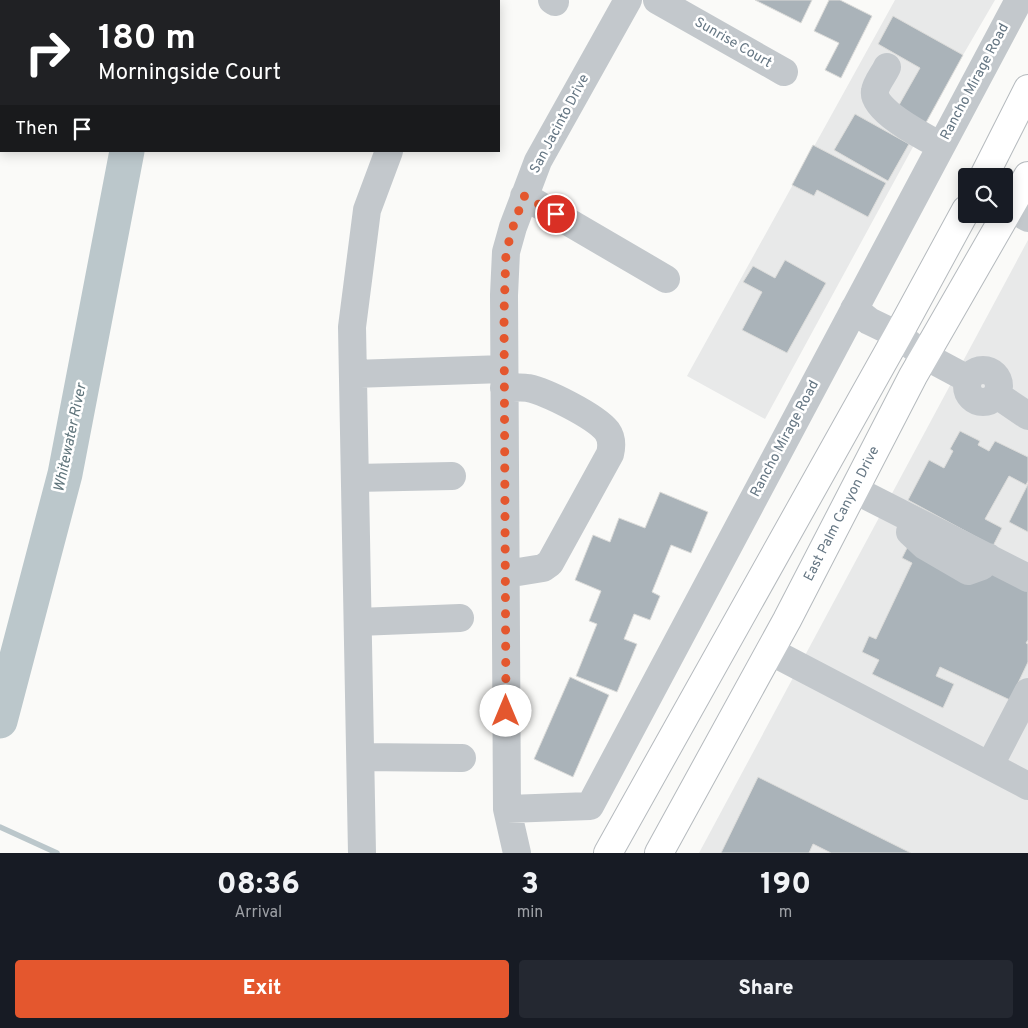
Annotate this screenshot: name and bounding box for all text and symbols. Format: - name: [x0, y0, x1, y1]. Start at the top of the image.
- street label: Sunrise Court: [691, 14, 775, 72]
- text: 180 m: [98, 17, 196, 61]
- icon: right: [15, 20, 80, 85]
- street label: Rancho Mirage Road: [937, 21, 1013, 143]
- text: Morningside Court: [98, 60, 281, 87]
- street label: San Jacinto Drive: [527, 71, 593, 177]
- icon: arrive: [68, 115, 96, 143]
- text: Then: [15, 117, 58, 141]
- map controls: [958, 168, 1013, 223]
- button: search: [958, 168, 1013, 223]
- pin: [535, 193, 577, 235]
- icon: arrive: [542, 200, 570, 228]
- street label: Rancho Mirage Road: [747, 378, 823, 500]
- water label: Whitewater River: [50, 381, 92, 494]
- street label: East Palm Canyon Drive: [801, 444, 883, 584]
- position arrow: [479, 684, 531, 736]
- text: 08:36: [217, 867, 300, 904]
- text: 3: [521, 867, 539, 904]
- text: 190: [760, 867, 811, 904]
- text: Arrival: [234, 903, 282, 923]
- text: min: [517, 903, 543, 923]
- text: m: [779, 903, 792, 923]
- button: Exit: [15, 960, 509, 1018]
- button: Share: [519, 960, 1013, 1018]

